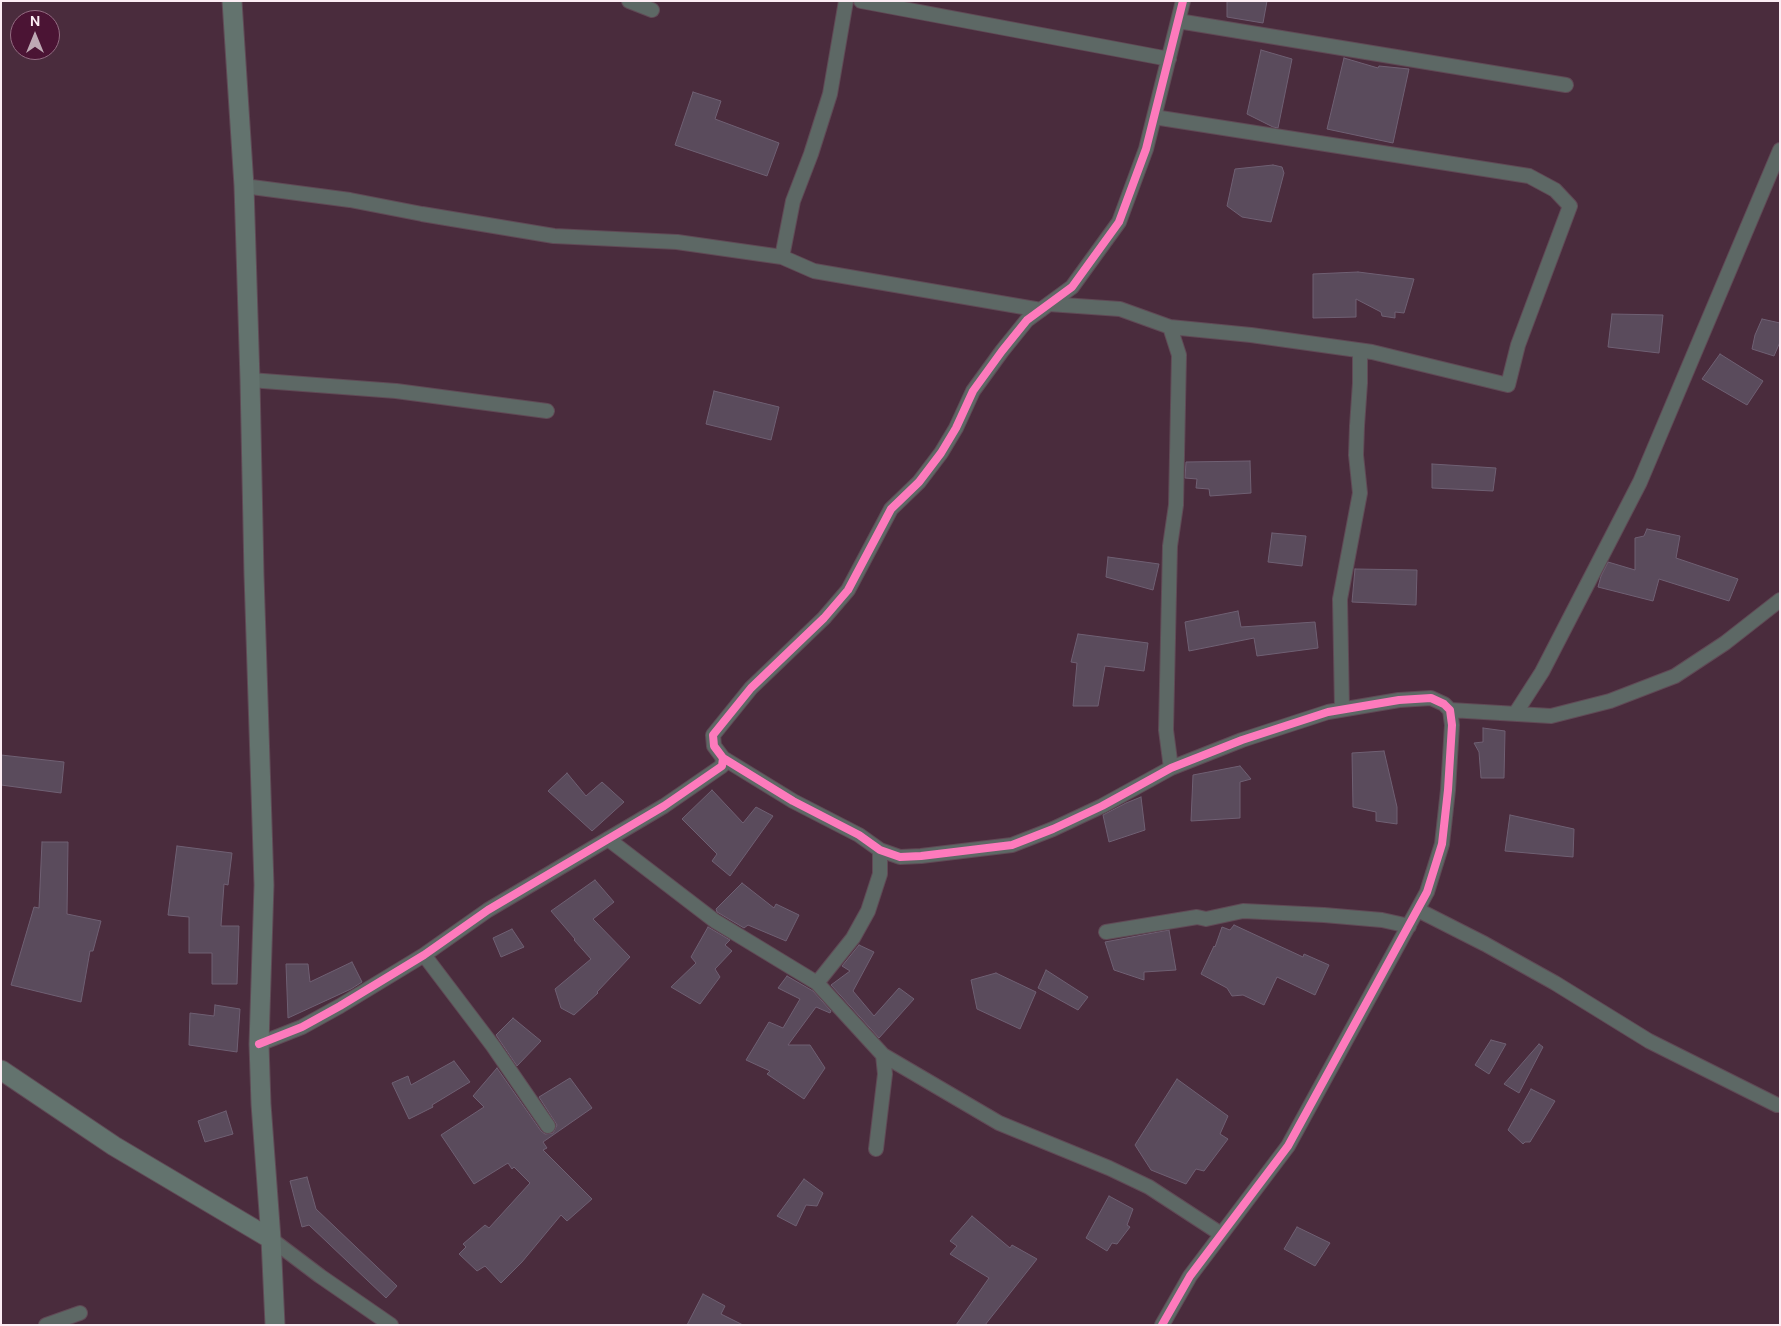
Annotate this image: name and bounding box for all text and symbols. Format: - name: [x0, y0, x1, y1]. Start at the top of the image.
- north arrow: [10, 10, 60, 60]
- text: N: [30, 12, 40, 30]

